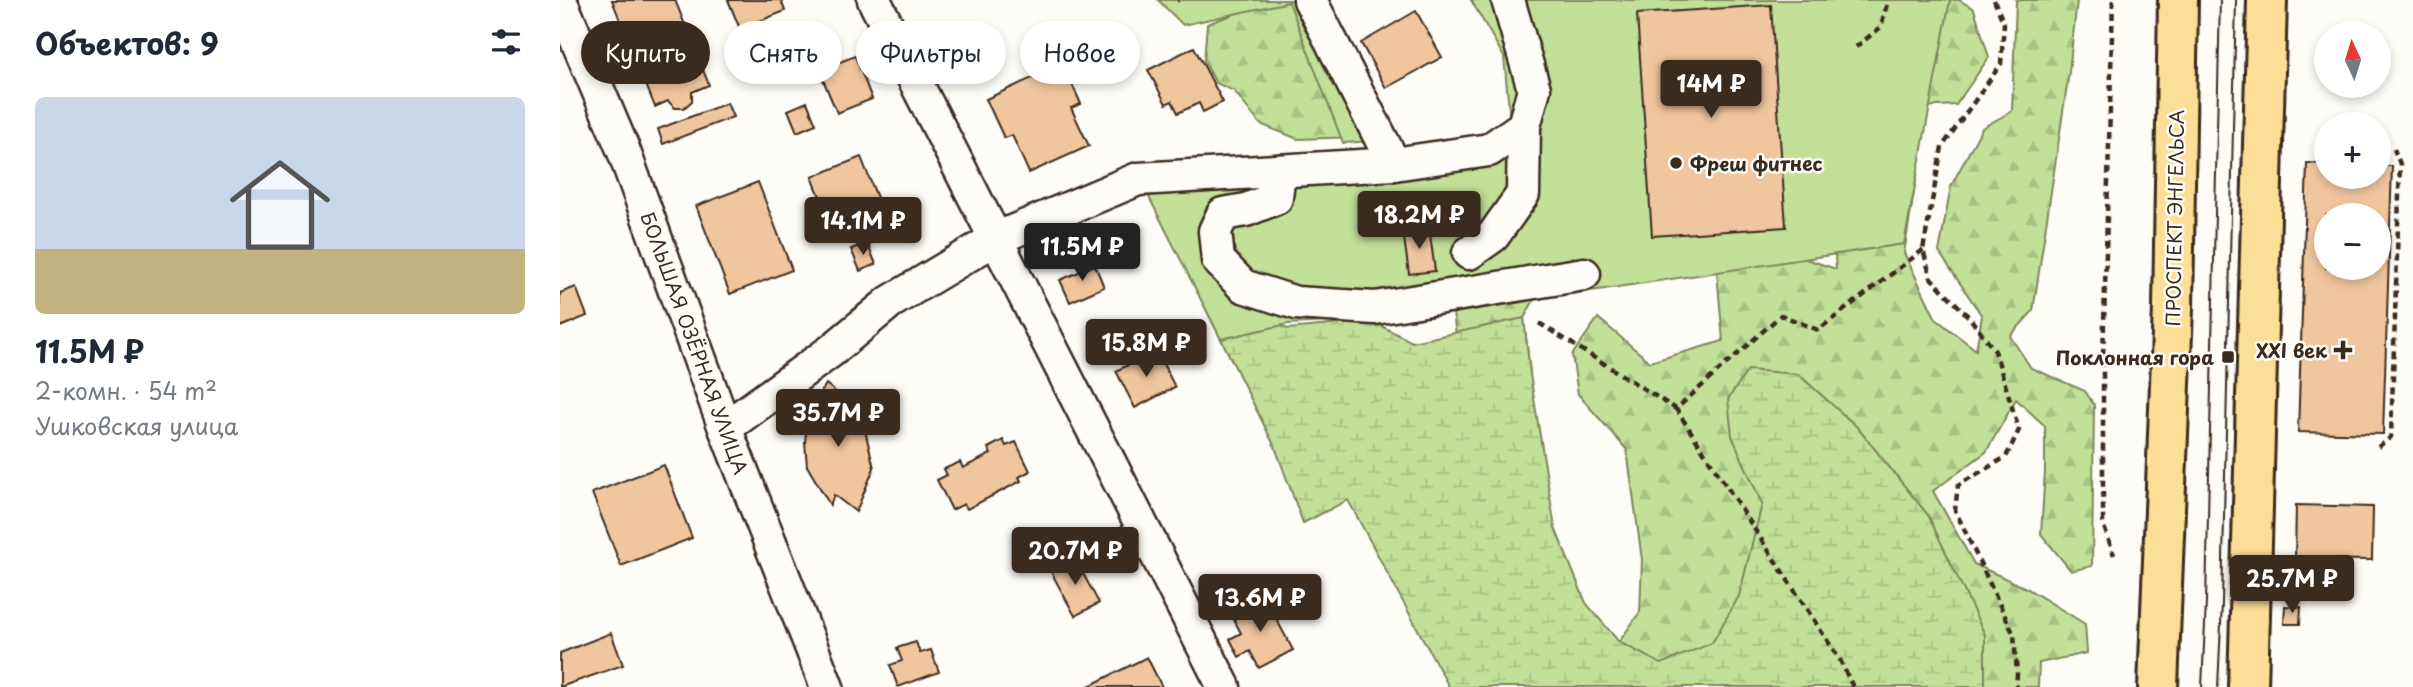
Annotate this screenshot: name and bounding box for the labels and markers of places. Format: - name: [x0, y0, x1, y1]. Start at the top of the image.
- pin: 14M ₽: [1662, 60, 1760, 120]
- place label: Фреш фитнес: [1690, 149, 1823, 177]
- marker: Фреш фитнес: [1668, 155, 1684, 171]
- pin: 18.2M ₽: [1354, 191, 1484, 251]
- pin: 14.1M ₽: [798, 198, 928, 257]
- pin: 11.5M ₽: [1017, 224, 1147, 283]
- pin: 15.8M ₽: [1081, 320, 1211, 379]
- place label: XXI век: [2257, 336, 2328, 364]
- marker: XXI век: [2333, 340, 2353, 360]
- place label: Поклонная гора: [2056, 343, 2214, 371]
- marker: Поклонная гора: [2220, 349, 2236, 365]
- pin: 35.7M ₽: [773, 390, 903, 449]
- pin: 20.7M ₽: [1010, 528, 1140, 587]
- pin: 25.7M ₽: [2227, 556, 2357, 615]
- pin: 13.6M ₽: [1195, 574, 1325, 634]

